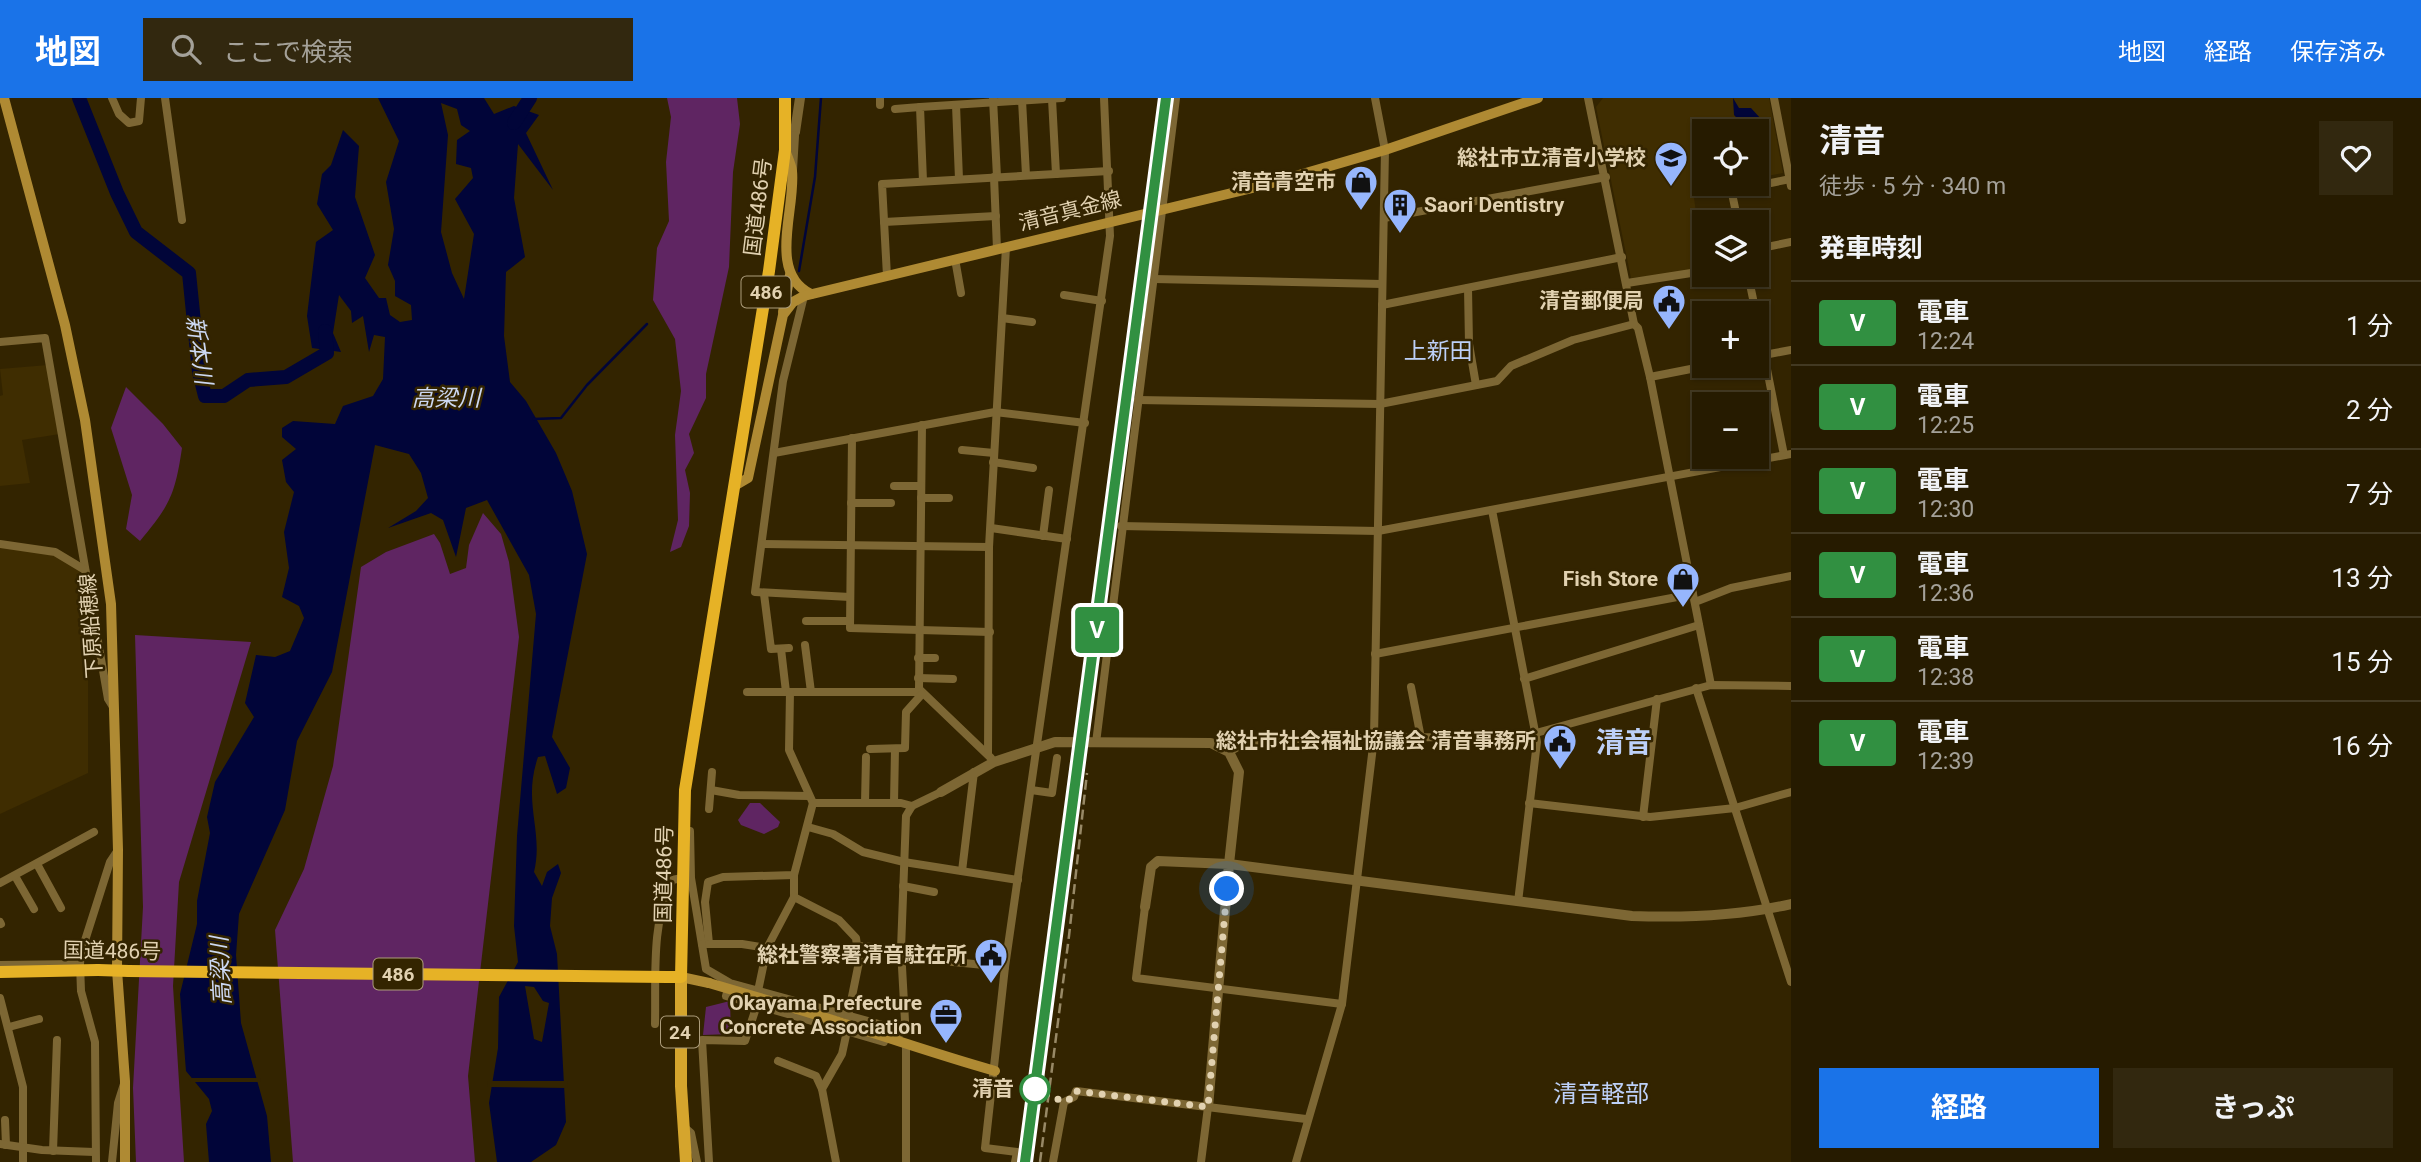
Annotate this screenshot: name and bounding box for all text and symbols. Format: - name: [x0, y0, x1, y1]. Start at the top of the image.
- search box: [143, 18, 633, 81]
- icon: search: [167, 30, 205, 68]
- text: 地図: [35, 32, 101, 71]
- text: ここで検索: [223, 37, 353, 67]
- text: 地図: [2118, 38, 2166, 66]
- text: 経路: [2204, 38, 2252, 66]
- text: 保存済み: [2290, 38, 2386, 66]
- map controls: [1692, 119, 1769, 469]
- button: locate: [1692, 119, 1769, 196]
- text: 清音: [1819, 121, 1885, 160]
- button: heart: [2319, 121, 2393, 195]
- school or university icon: 総社市立清音小学校: [1652, 139, 1690, 188]
- place label: 総社市立清音小学校: [1457, 146, 1646, 170]
- street label: 国道486号: [740, 157, 776, 257]
- shop icon: 清音青空市: [1342, 163, 1380, 212]
- place label: 清音青空市: [1231, 170, 1336, 194]
- text: 徒歩 · 5 分 · 340 m: [1819, 173, 2006, 200]
- building icon: Saori Dentistry: [1381, 186, 1419, 235]
- street label: 清音真金線: [1016, 187, 1124, 235]
- place label: Saori Dentistry: [1424, 193, 1565, 217]
- button: layers: [1692, 210, 1769, 287]
- text: 発車時刻: [1819, 233, 1923, 263]
- road number: 486: [742, 276, 790, 308]
- public building icon: 清音郵便局: [1650, 282, 1688, 331]
- place label: 清音郵便局: [1539, 289, 1644, 313]
- text: 電車: [1917, 297, 1969, 327]
- button: +: [1692, 301, 1769, 378]
- text: V: [1850, 309, 1865, 337]
- text: 1 分: [2346, 311, 2393, 341]
- water label: 新本川: [181, 314, 218, 389]
- text: 12:24: [1917, 328, 1974, 355]
- district label: 上新田: [1404, 338, 1473, 365]
- text: 電車: [1917, 381, 1969, 411]
- water label: 高梁川: [412, 385, 484, 412]
- button: −: [1692, 392, 1769, 469]
- text: V: [1850, 393, 1865, 421]
- text: 2 分: [2346, 395, 2393, 425]
- text: 12:25: [1917, 412, 1974, 439]
- text: 電車: [1917, 465, 1969, 495]
- text: V: [1850, 477, 1865, 505]
- text: 7 分: [2346, 479, 2393, 509]
- text: 12:30: [1917, 496, 1974, 523]
- text: 電車: [1917, 549, 1969, 579]
- shop icon: Fish Store: [1664, 560, 1702, 609]
- text: V: [1850, 561, 1865, 589]
- text: 13 分: [2331, 563, 2393, 593]
- place label: Fish Store: [1563, 567, 1658, 591]
- street label: 下原船穂線: [75, 573, 107, 679]
- text: 12:36: [1917, 580, 1974, 607]
- line badge: V: [1074, 607, 1120, 653]
- text: V: [1089, 616, 1105, 644]
- text: 電車: [1917, 633, 1969, 663]
- text: V: [1850, 645, 1865, 673]
- text: 15 分: [2331, 647, 2393, 677]
- text: 12:38: [1917, 664, 1974, 691]
- text: 電車: [1917, 717, 1969, 747]
- public building icon: 総社市社会福祉協議会 清音事務所: [1541, 722, 1579, 771]
- district label: 清音: [1596, 726, 1652, 759]
- place label: 総社市社会福祉協議会 清音事務所: [1216, 729, 1536, 753]
- text: V: [1850, 729, 1865, 757]
- text: 16 分: [2331, 731, 2393, 761]
- text: 12:39: [1917, 748, 1974, 775]
- street label: 国道486号: [651, 825, 677, 923]
- your location: [1209, 871, 1244, 906]
- water label: 高梁川: [206, 933, 236, 1006]
- public building icon: 総社警察署清音駐在所: [972, 936, 1010, 985]
- street label: 国道486号: [63, 938, 161, 964]
- place label: 総社警察署清音駐在所: [757, 943, 967, 967]
- road number: 486: [374, 958, 422, 989]
- place label: Okayama Prefecture Concrete Association: [720, 991, 922, 1039]
- office icon: Okayama Prefecture Concrete Association: [927, 996, 965, 1045]
- road number: 24: [661, 1016, 699, 1048]
- button: 経路: [1819, 1068, 2099, 1148]
- button: きっぷ: [2113, 1068, 2393, 1148]
- marker: 清音: [1020, 1074, 1050, 1104]
- place label: 清音: [972, 1077, 1014, 1101]
- district label: 清音軽部: [1553, 1080, 1649, 1108]

